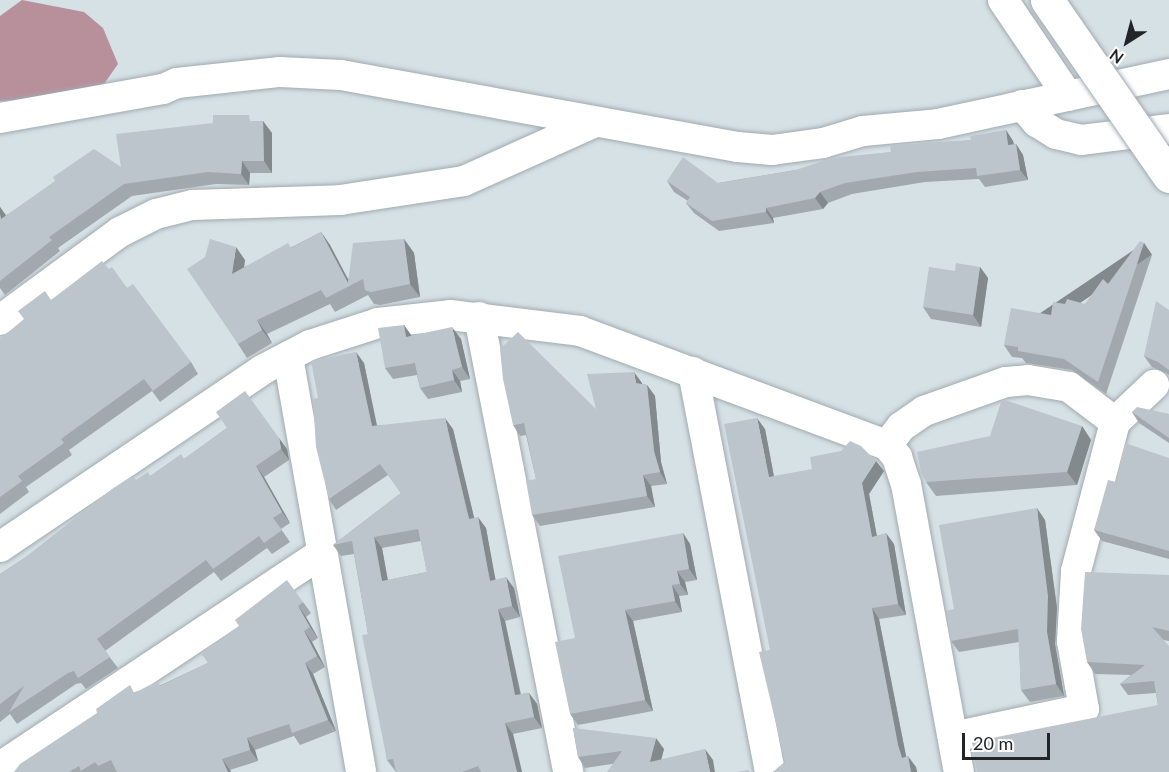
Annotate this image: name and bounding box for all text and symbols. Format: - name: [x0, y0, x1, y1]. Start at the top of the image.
- north arrow: [1097, 12, 1157, 72]
- text: N: [1106, 46, 1127, 68]
- scale bar: [965, 721, 1054, 759]
- text: 20 m: [973, 732, 1013, 754]

